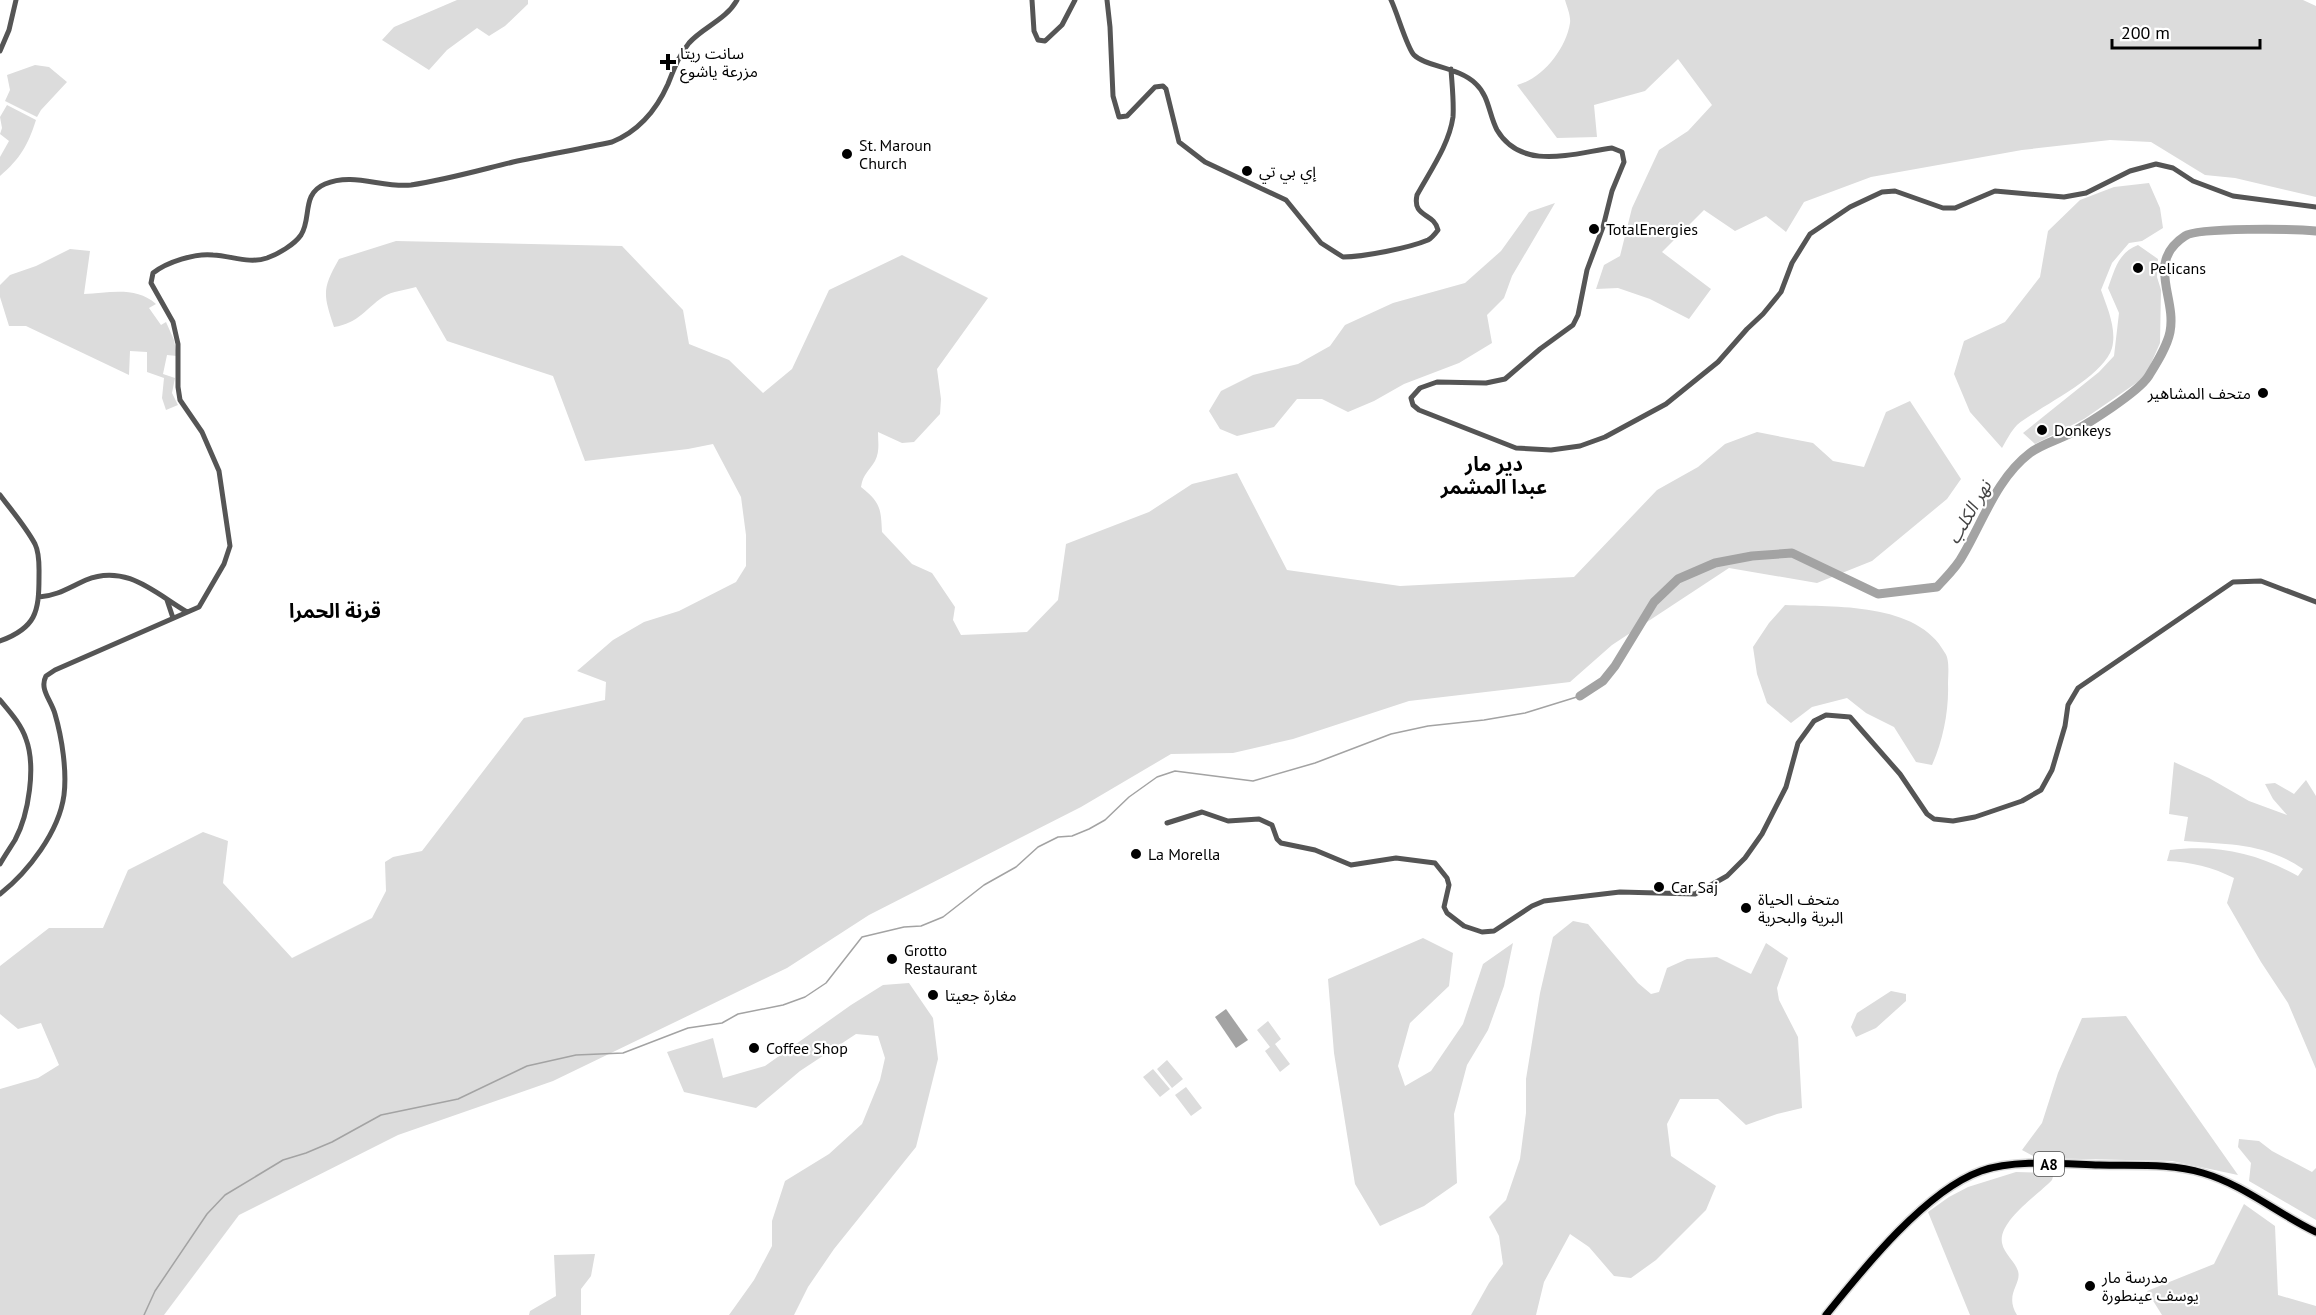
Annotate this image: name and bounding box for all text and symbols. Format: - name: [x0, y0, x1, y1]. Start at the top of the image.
- scale bar: [2112, 12, 2260, 50]
- text: 200 m: [2121, 21, 2170, 44]
- place label: سانت ريتا مزرعة ياشوع: [680, 43, 758, 84]
- marker: سانت ريتا مزرعة ياشوع: [661, 55, 675, 69]
- place label: St. Maroun Church: [859, 135, 932, 173]
- marker: St. Maroun Church: [840, 147, 854, 161]
- place label: إي بي تي: [1259, 161, 1317, 184]
- marker: إي بي تي: [1240, 164, 1254, 178]
- place label: TotalEnergies: [1606, 219, 1698, 239]
- marker: TotalEnergies: [1587, 222, 1601, 236]
- place label: Pelicans: [2150, 258, 2206, 278]
- marker: Pelicans: [2131, 261, 2145, 275]
- place label: متحف المشاهير: [2147, 383, 2251, 403]
- marker: متحف المشاهير: [2256, 386, 2270, 400]
- place label: Donkeys: [2054, 420, 2111, 440]
- marker: Donkeys: [2035, 423, 2049, 437]
- district label: دير مار عبدا المشمر: [1440, 451, 1547, 500]
- water label: نهر الكلب: [1942, 475, 1997, 548]
- district label: قرنة الحمرا: [289, 598, 381, 624]
- place label: La Morella: [1148, 844, 1220, 864]
- marker: La Morella: [1129, 847, 1143, 861]
- place label: Car Saj: [1671, 877, 1718, 897]
- marker: Car Saj: [1652, 880, 1666, 894]
- place label: متحف الحياة البرية والبحرية: [1758, 889, 1843, 927]
- marker: متحف الحياة البرية والبحرية: [1739, 901, 1753, 915]
- place label: Grotto Restaurant: [904, 940, 978, 978]
- marker: Grotto Restaurant: [885, 952, 899, 966]
- place label: مغارة جعيتا: [945, 985, 1017, 1005]
- marker: مغارة جعيتا: [926, 988, 940, 1002]
- place label: Coffee Shop: [766, 1038, 848, 1058]
- marker: Coffee Shop: [747, 1041, 761, 1055]
- road number: A8: [2034, 1152, 2064, 1176]
- place label: مدرسة مار يوسف عينطورة: [2101, 1267, 2199, 1305]
- marker: مدرسة مار يوسف عينطورة: [2083, 1279, 2097, 1293]

